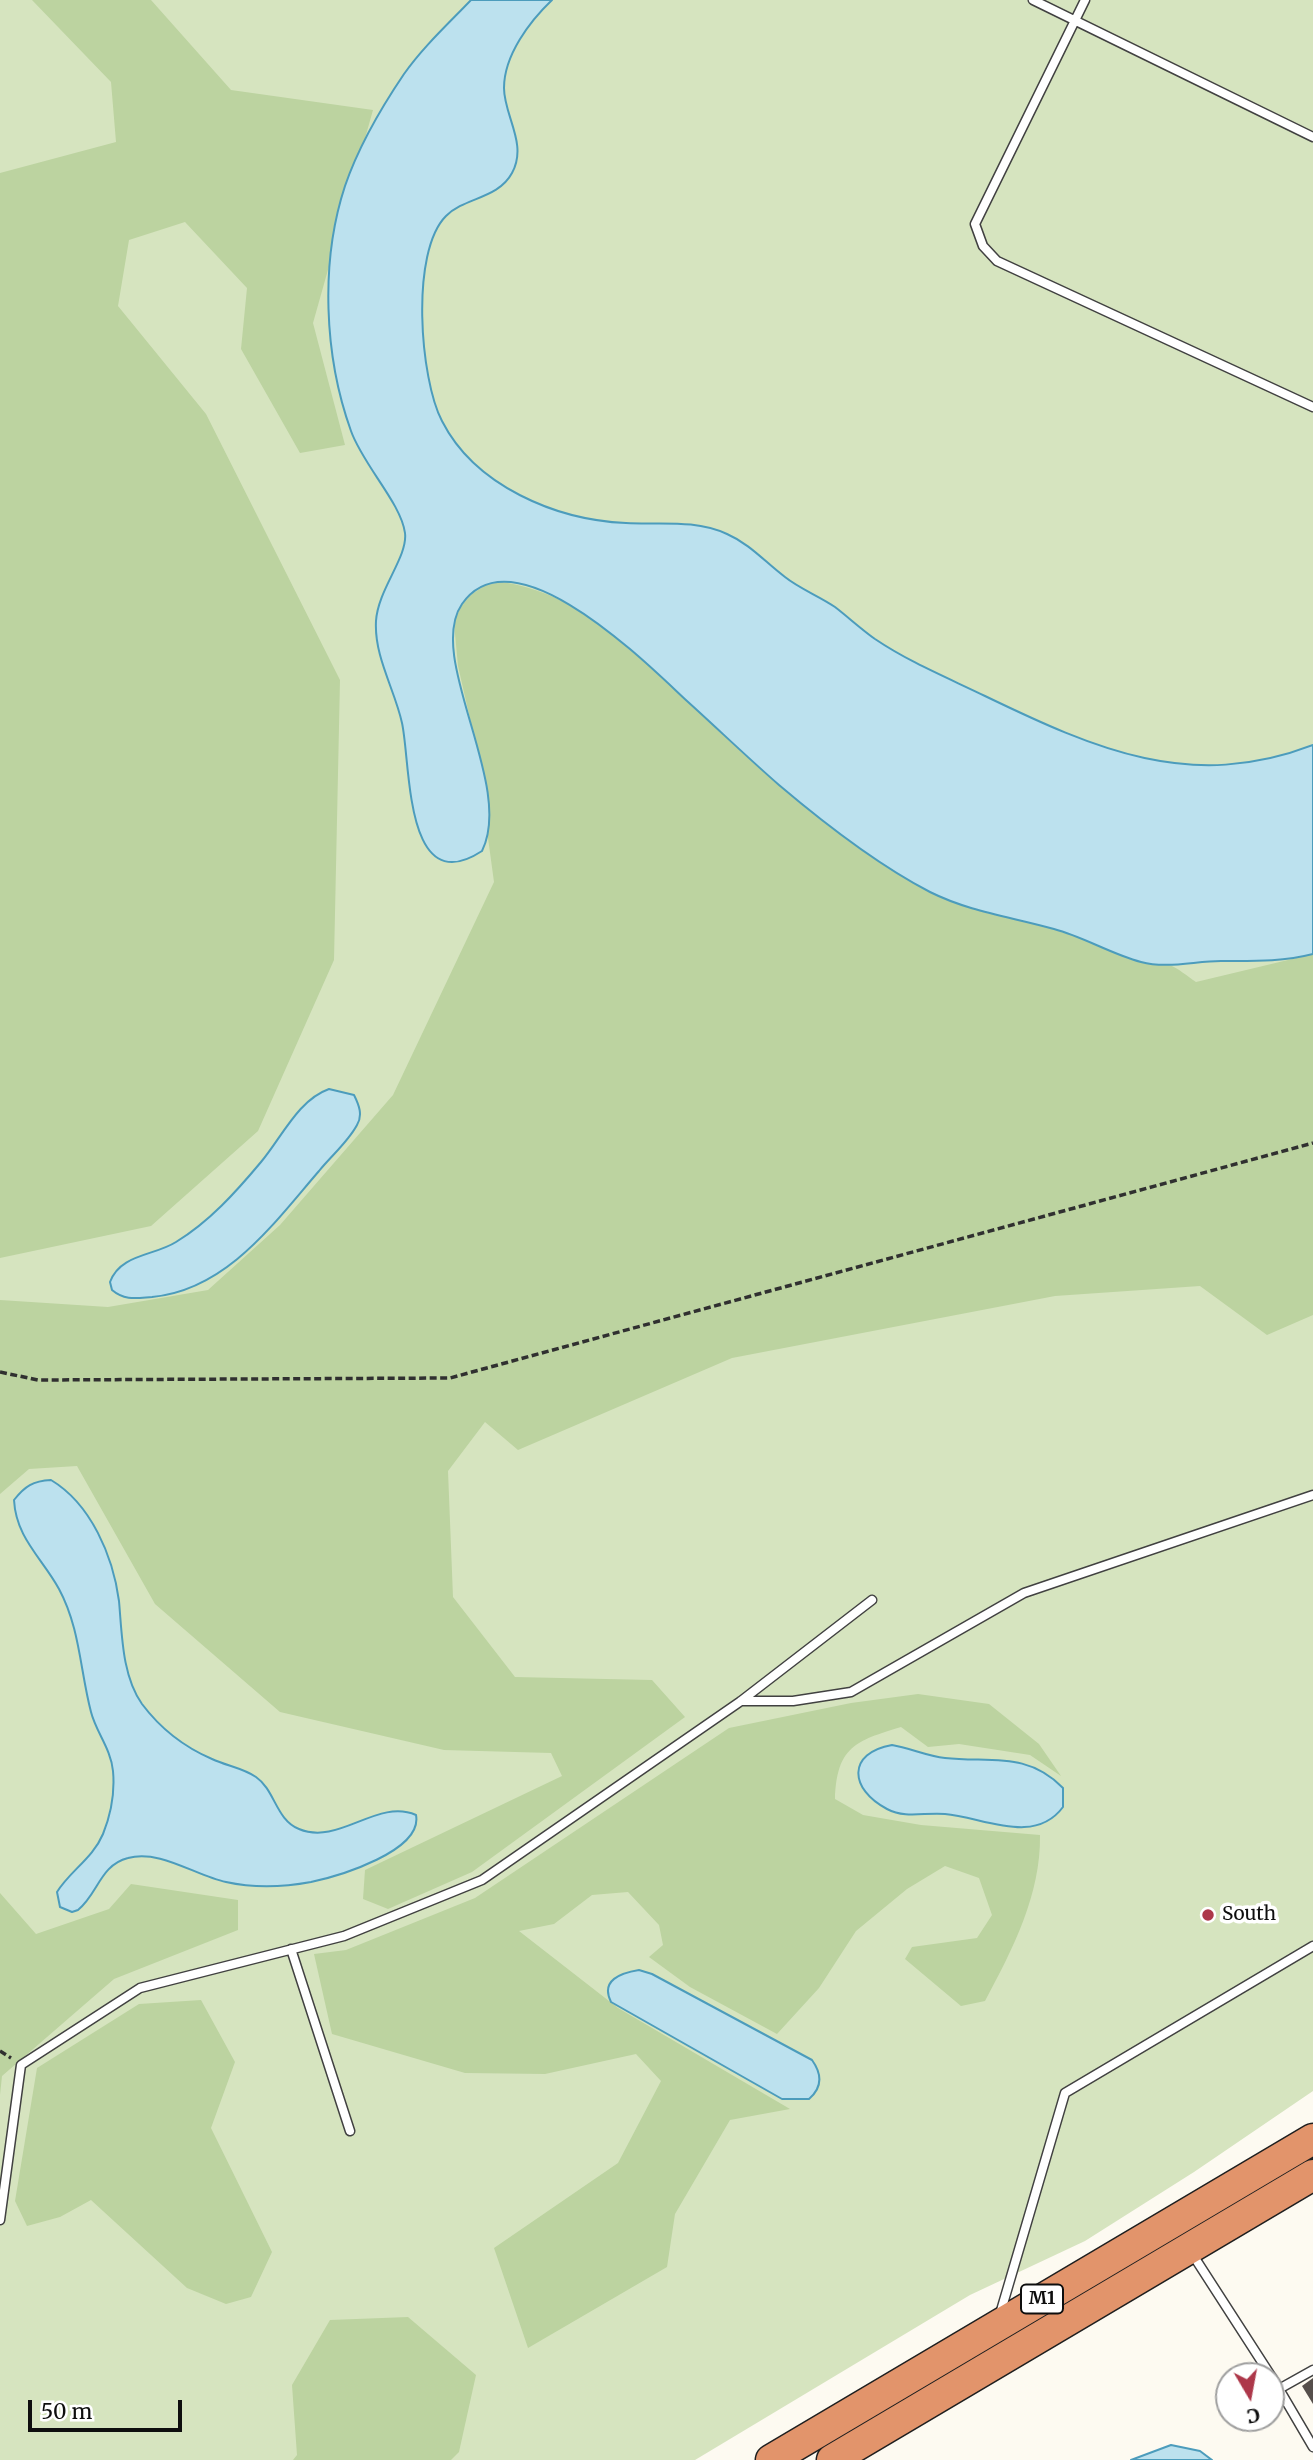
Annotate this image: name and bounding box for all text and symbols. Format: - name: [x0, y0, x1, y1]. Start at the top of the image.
- place label: South: [1222, 1904, 1276, 1926]
- marker: South: [1200, 1907, 1216, 1923]
- road number: М1: [1021, 2284, 1063, 2314]
- north arrow: [1215, 2362, 1285, 2432]
- scale bar: [32, 2386, 186, 2430]
- text: 50 m: [41, 2398, 92, 2425]
- text: С: [1245, 2403, 1262, 2429]

